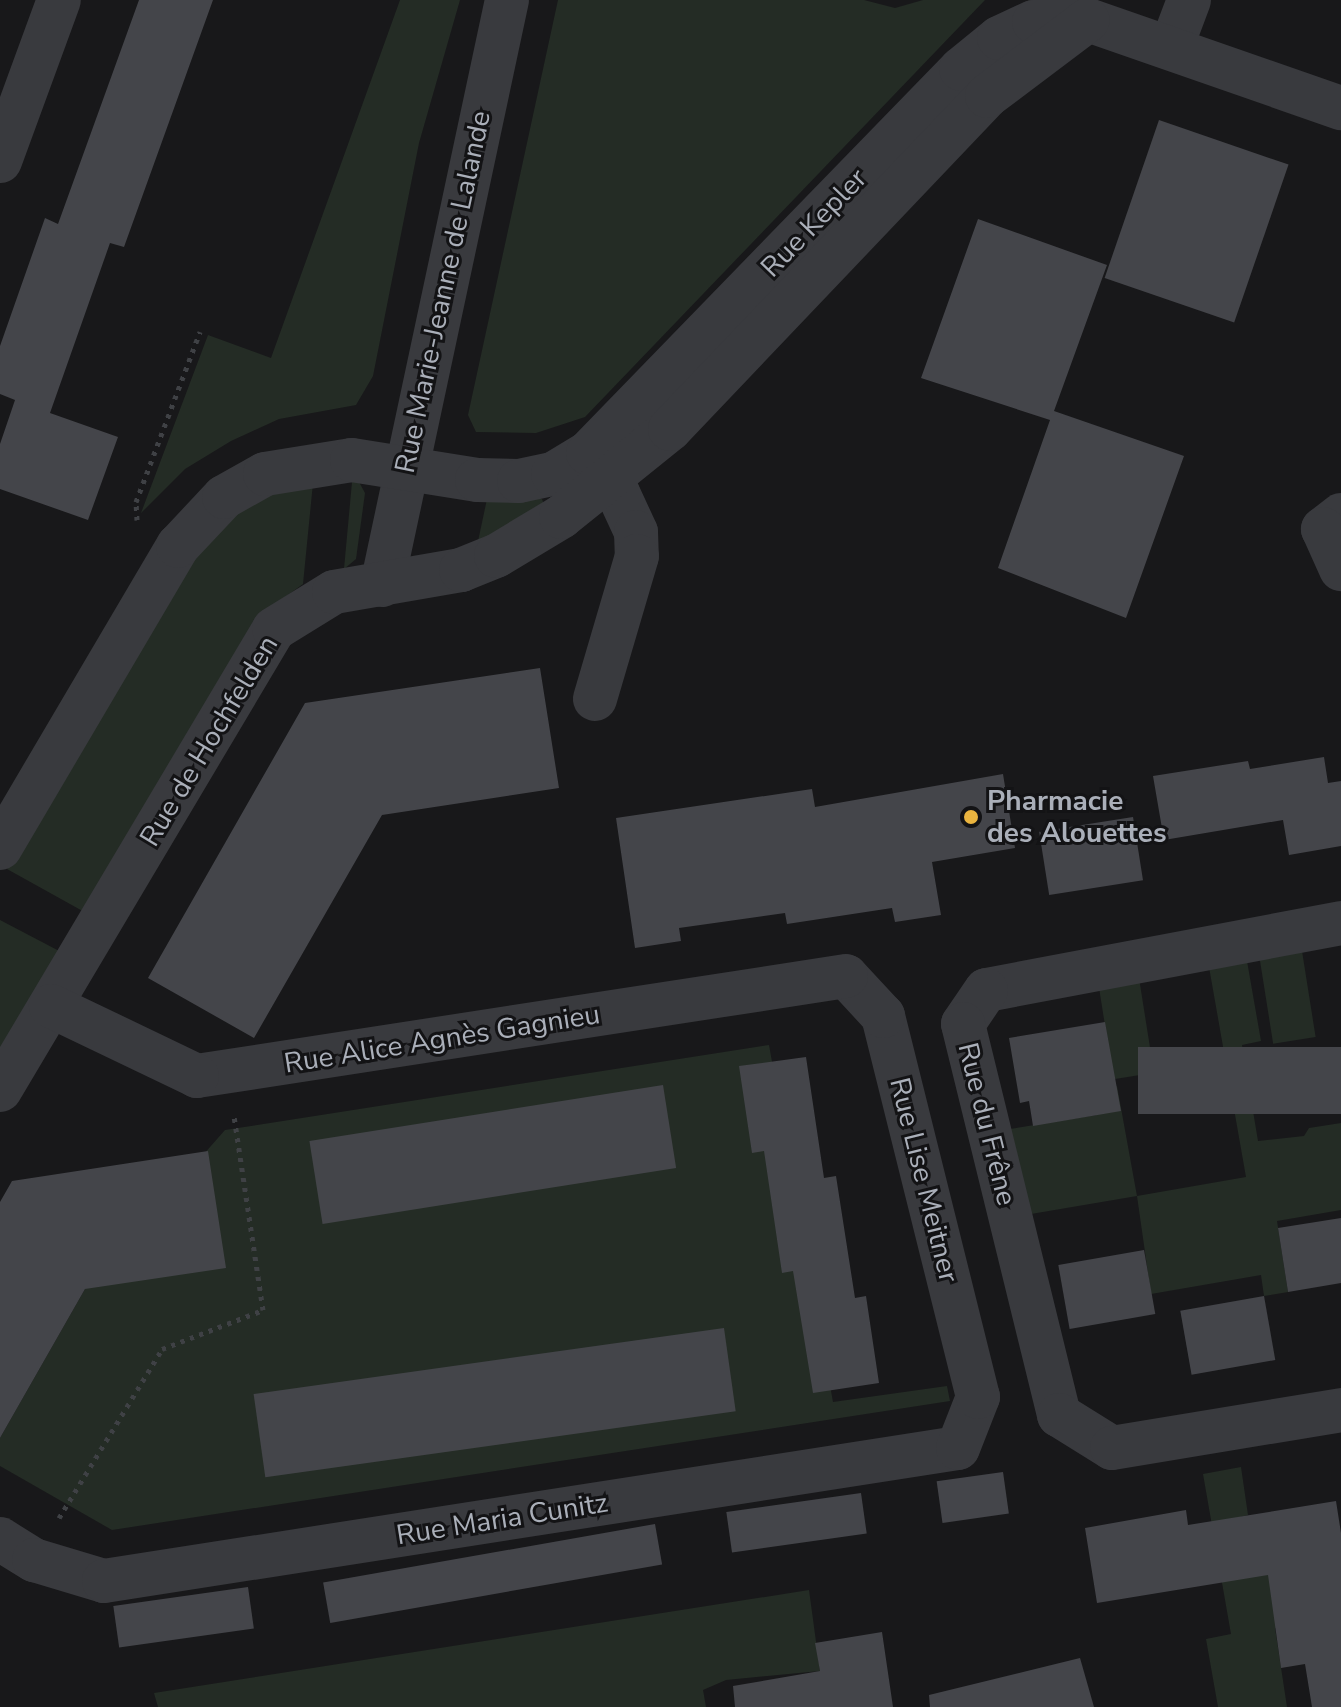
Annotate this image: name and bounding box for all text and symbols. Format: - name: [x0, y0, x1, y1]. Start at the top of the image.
- street label: Rue Marie-Jeanne de Lalande: [388, 108, 498, 476]
- street label: Rue Kepler: [754, 162, 874, 284]
- street label: Rue de Hochfelden: [133, 630, 285, 852]
- place label: Pharmacie des Alouettes: [987, 784, 1167, 850]
- marker: Pharmacie des Alouettes: [962, 808, 980, 826]
- street label: Rue Alice Agnès Gagnieu: [282, 997, 602, 1081]
- street label: Rue du Frêne: [951, 1039, 1023, 1209]
- street label: Rue Lise Meitner: [882, 1074, 966, 1286]
- street label: Rue Maria Cunitz: [394, 1486, 610, 1552]

